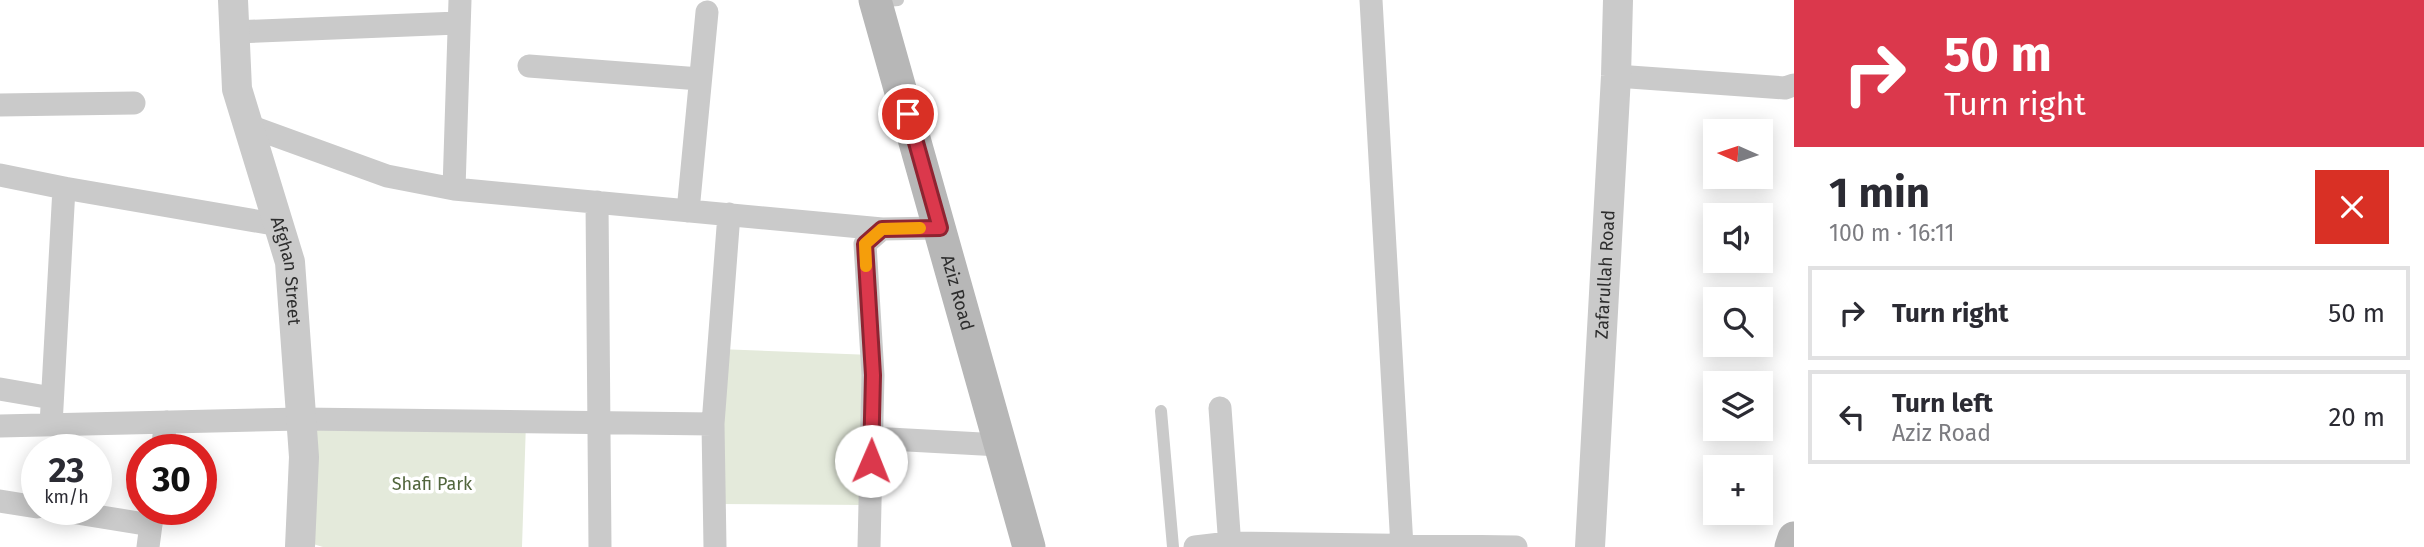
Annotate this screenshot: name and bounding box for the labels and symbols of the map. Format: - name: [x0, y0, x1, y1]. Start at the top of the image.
- pin: [878, 84, 938, 144]
- north arrow: [1703, 119, 1773, 189]
- street label: Zafarullah Road: [1591, 209, 1620, 339]
- street label: Afghan Street: [266, 214, 306, 326]
- street label: Aziz Road: [936, 252, 978, 333]
- position arrow: [834, 424, 908, 498]
- speed limit sign: 30: [126, 434, 217, 525]
- park label: Shafi Park: [392, 473, 473, 495]

